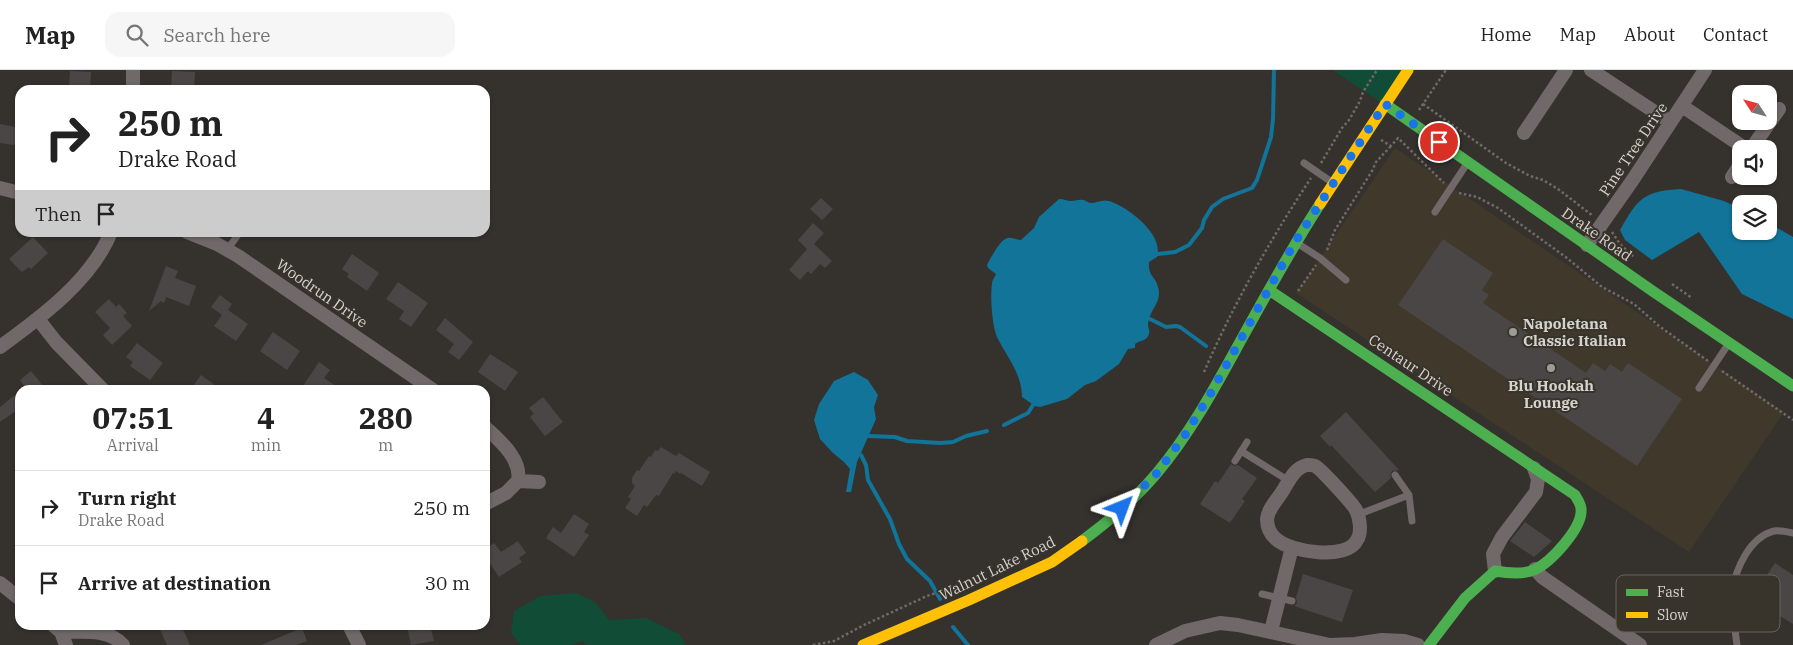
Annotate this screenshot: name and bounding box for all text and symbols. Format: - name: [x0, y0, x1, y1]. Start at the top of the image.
- search box: [105, 12, 455, 57]
- text: Map: [25, 19, 75, 51]
- icon: search: [123, 21, 151, 49]
- text: Search here: [163, 23, 270, 47]
- text: Home: [1480, 23, 1532, 46]
- text: Map: [1560, 23, 1596, 46]
- text: About: [1624, 23, 1675, 46]
- text: Contact: [1703, 23, 1768, 46]
- north arrow: [1732, 85, 1778, 130]
- map controls: [1732, 85, 1777, 240]
- street label: Pine Tree Drive: [1595, 99, 1671, 199]
- text: 250 m: [118, 100, 223, 146]
- icon: right: [35, 105, 100, 170]
- pin: [1418, 121, 1460, 163]
- icon: arrive: [1425, 128, 1453, 156]
- button: sound: [1732, 140, 1777, 185]
- text: Drake Road: [118, 144, 237, 173]
- button: layers: [1732, 195, 1777, 240]
- icon: arrive: [92, 200, 120, 228]
- text: Then: [35, 202, 82, 226]
- street label: Drake Road: [1558, 203, 1636, 265]
- street label: Woodrun Drive: [273, 254, 371, 332]
- place label: Napoletana Classic Italian: [1523, 314, 1627, 350]
- marker: Napoletana Classic Italian: [1507, 326, 1519, 338]
- street label: Centaur Drive: [1365, 330, 1457, 400]
- marker: Blu Hookah Lounge: [1545, 362, 1557, 374]
- place label: Blu Hookah Lounge: [1508, 376, 1594, 412]
- text: 07:51: [92, 398, 173, 437]
- text: 4: [257, 398, 275, 437]
- text: 280: [359, 398, 413, 437]
- text: Arrival: [107, 435, 159, 455]
- text: min: [251, 435, 281, 455]
- text: m: [378, 435, 393, 455]
- position arrow: [1095, 481, 1147, 533]
- text: Turn right: [78, 486, 176, 510]
- icon: right: [35, 494, 63, 522]
- text: 250 m: [413, 496, 470, 520]
- text: Drake Road: [78, 510, 165, 530]
- street label: Walnut Lake Road: [936, 532, 1058, 604]
- icon: arrive: [35, 569, 63, 597]
- text: Arrive at destination: [78, 571, 271, 595]
- text: 30 m: [425, 571, 470, 595]
- legend: [1616, 575, 1780, 632]
- text: Fast: [1657, 583, 1685, 601]
- text: Slow: [1657, 606, 1688, 624]

